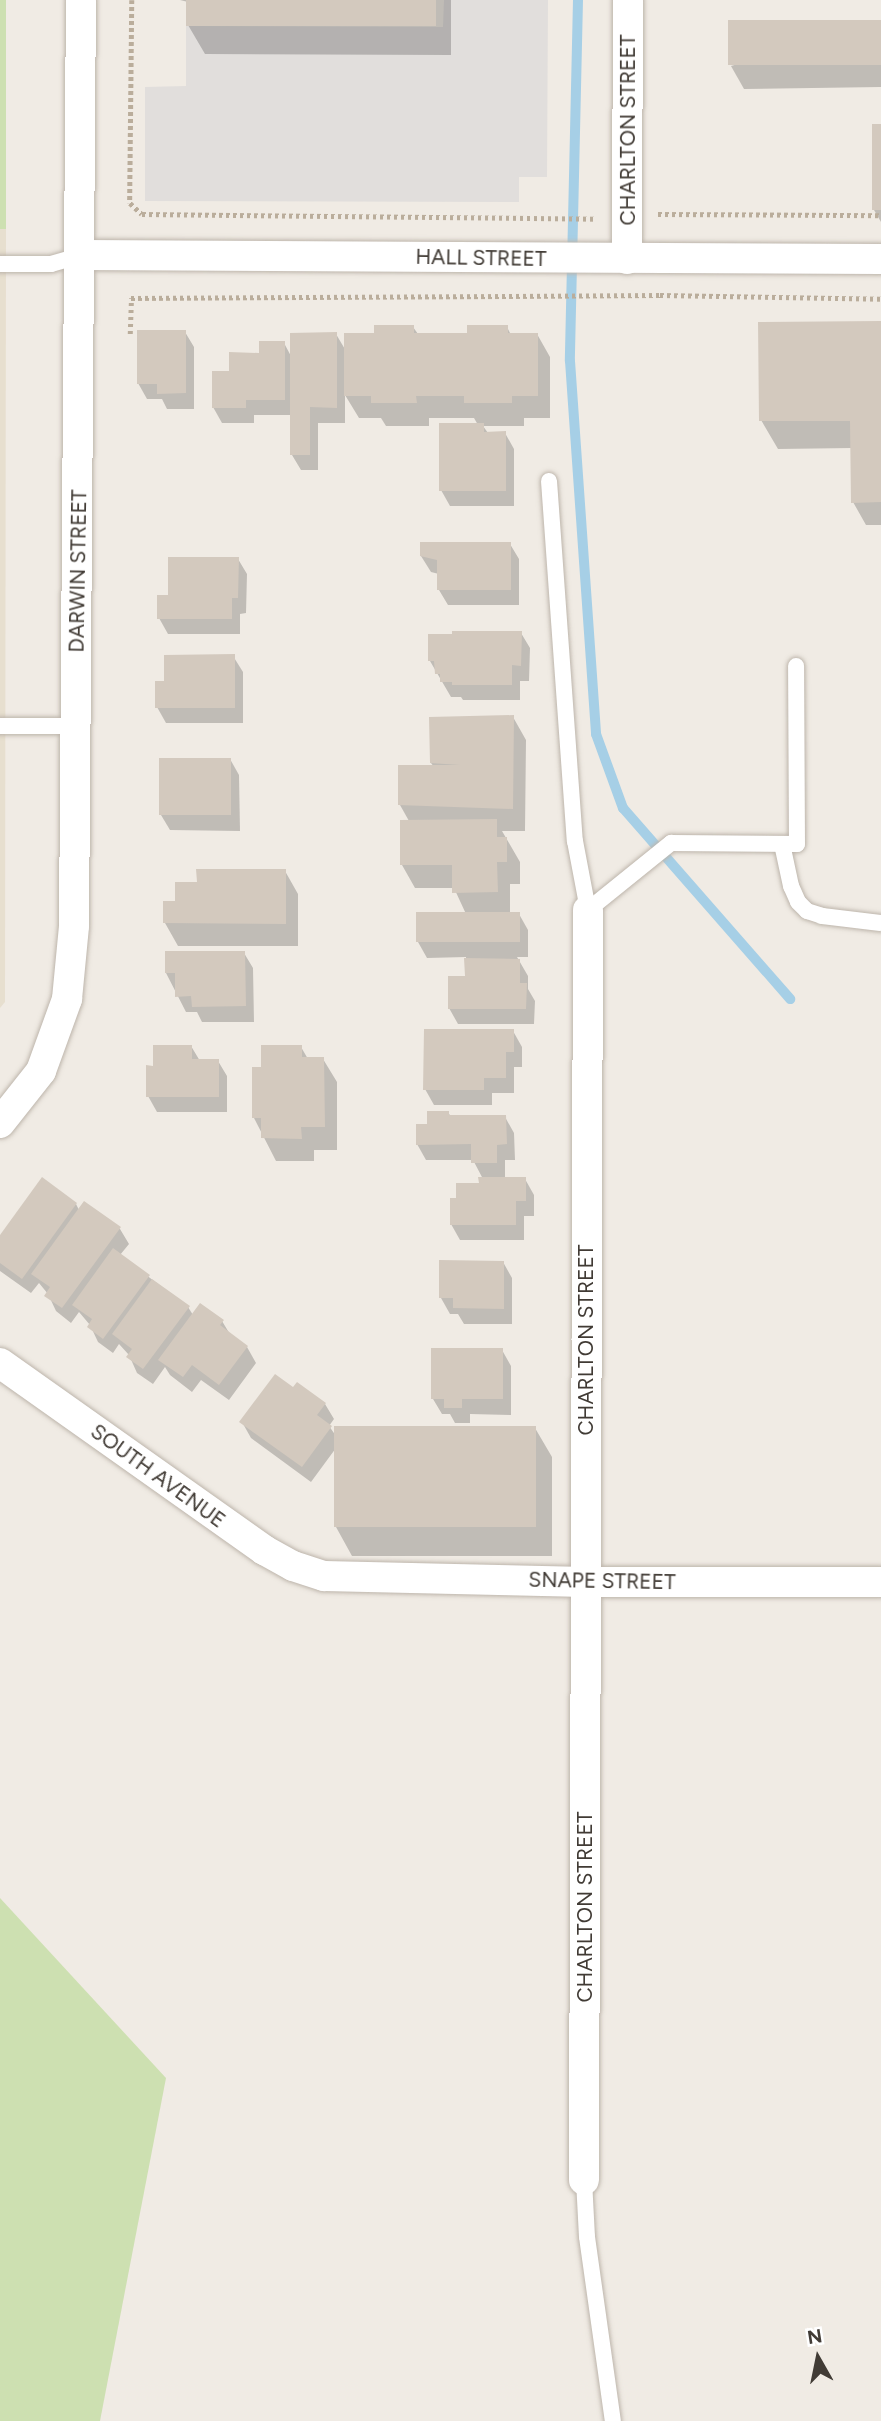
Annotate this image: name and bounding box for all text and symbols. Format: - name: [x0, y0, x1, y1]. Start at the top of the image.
- street label: CHARLTON STREET: [615, 34, 641, 226]
- street label: HALL STREET: [415, 244, 547, 272]
- street label: DARWIN STREET: [64, 489, 92, 653]
- street label: CHARLTON STREET: [573, 1244, 599, 1436]
- street label: SOUTH AVENUE: [86, 1419, 230, 1533]
- street label: SNAPE STREET: [528, 1567, 676, 1595]
- street label: CHARLTON STREET: [572, 1811, 598, 2003]
- north arrow: [783, 2323, 853, 2393]
- text: N: [806, 2324, 824, 2349]

